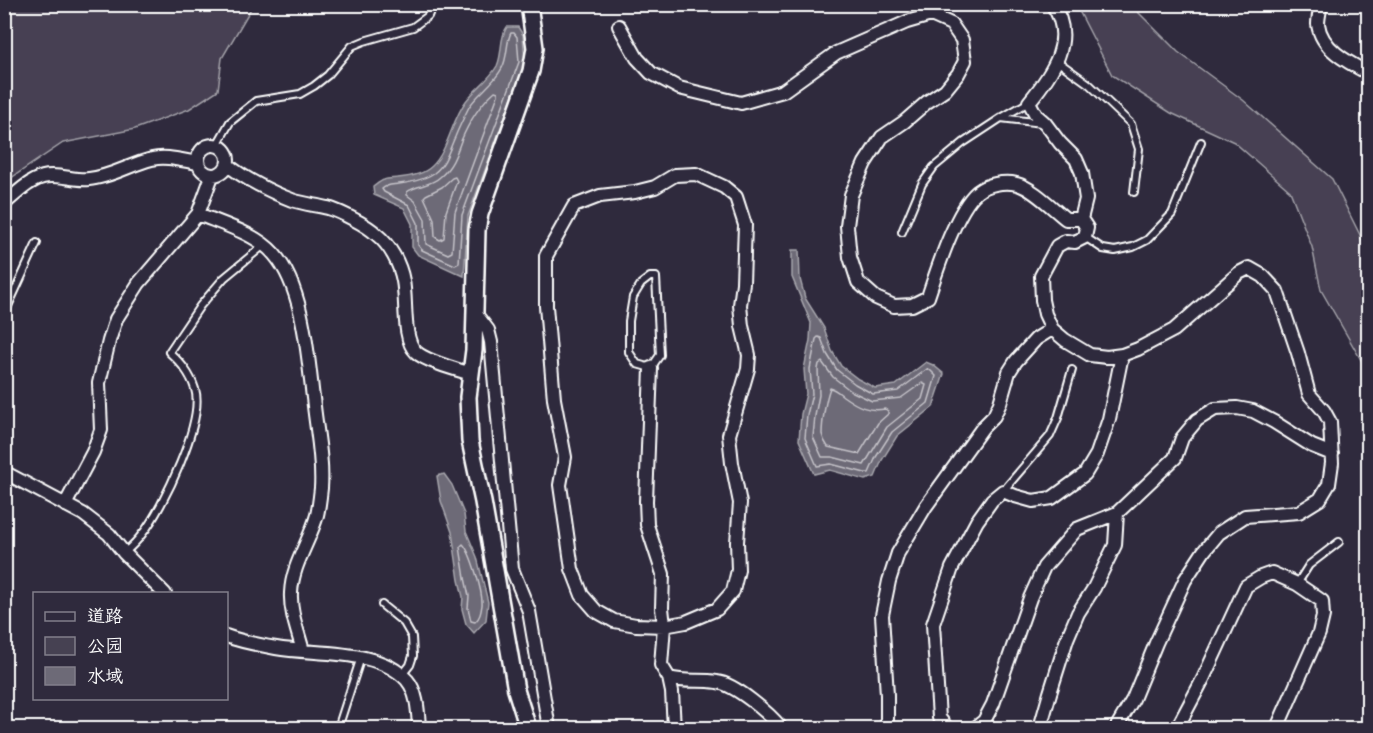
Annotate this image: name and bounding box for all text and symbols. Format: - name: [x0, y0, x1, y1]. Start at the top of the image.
- legend: [33, 592, 228, 700]
- text: 道路: [87, 606, 123, 631]
- text: 公园: [87, 636, 123, 661]
- text: 水域: [87, 666, 123, 691]

